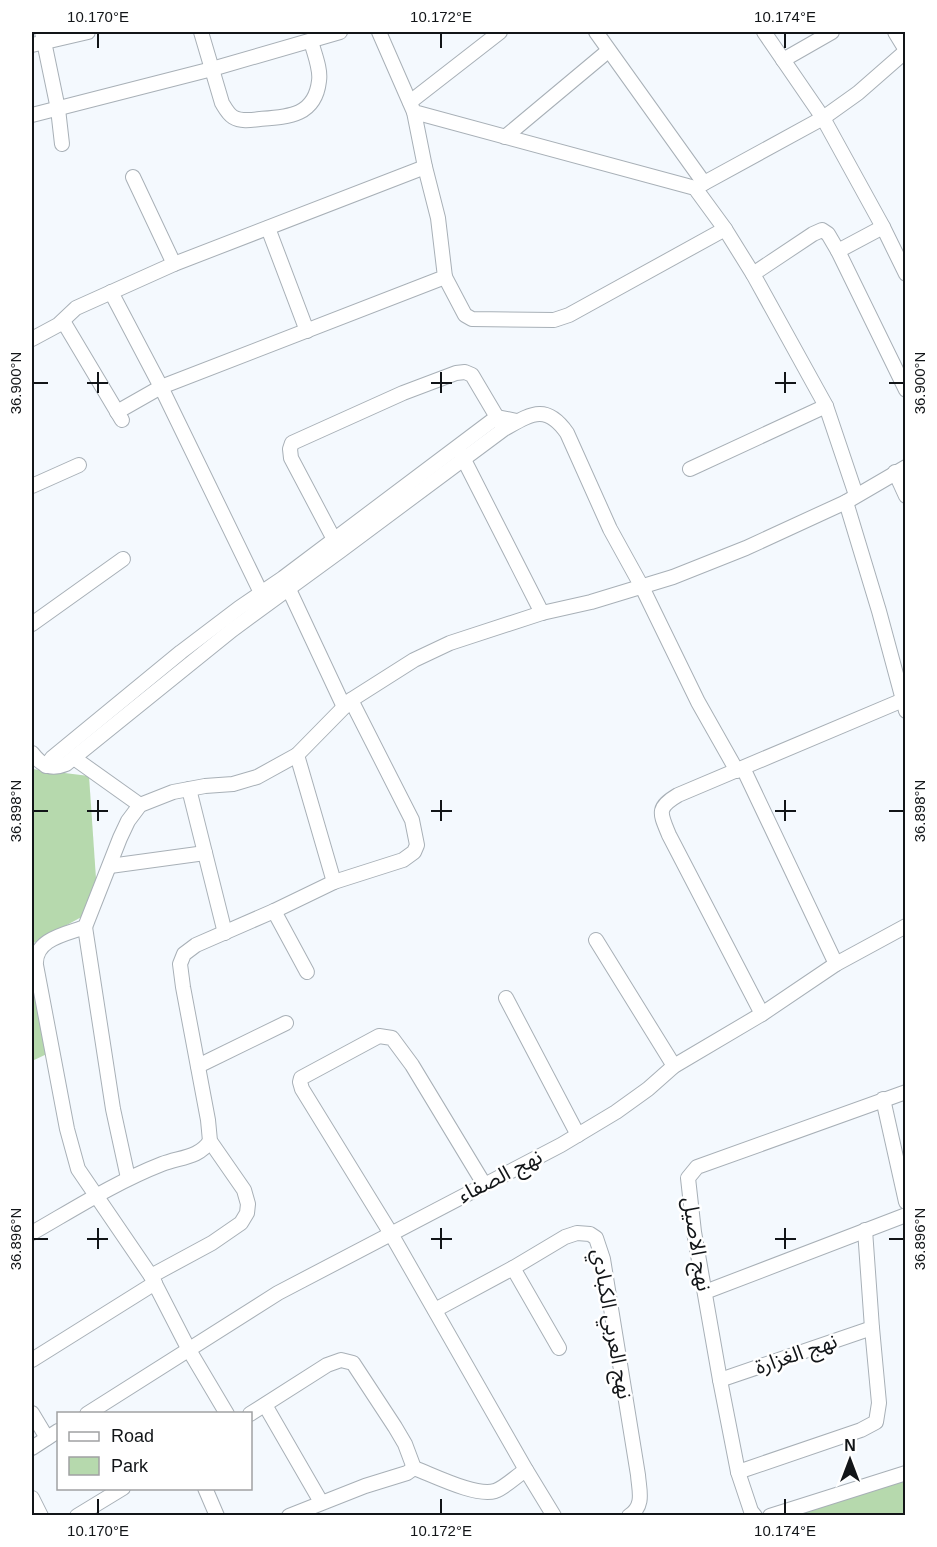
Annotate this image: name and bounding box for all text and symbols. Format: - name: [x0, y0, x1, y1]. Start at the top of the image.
- text: 10.170°E: [67, 8, 129, 25]
- text: 10.172°E: [410, 8, 472, 25]
- text: 10.174°E: [754, 8, 816, 25]
- text: 36.900°N: [7, 352, 24, 414]
- text: 36.900°N: [911, 352, 928, 414]
- text: 36.898°N: [7, 780, 24, 842]
- text: 36.898°N: [911, 780, 928, 842]
- street label: نهج الصفاء: [454, 1145, 547, 1210]
- street label: نهج الاصيل: [675, 1195, 716, 1293]
- text: 36.896°N: [7, 1208, 24, 1270]
- text: 36.896°N: [911, 1208, 928, 1270]
- street label: نهج العربي الكبادي: [583, 1247, 637, 1402]
- street label: نهج الغزارة: [752, 1329, 841, 1382]
- legend: [57, 1412, 252, 1490]
- text: Road: [111, 1426, 154, 1446]
- north arrow: [820, 1430, 880, 1490]
- text: N: [844, 1437, 856, 1454]
- text: Park: [111, 1456, 149, 1476]
- text: 10.170°E: [67, 1522, 129, 1539]
- text: 10.172°E: [410, 1522, 472, 1539]
- text: 10.174°E: [754, 1522, 816, 1539]

